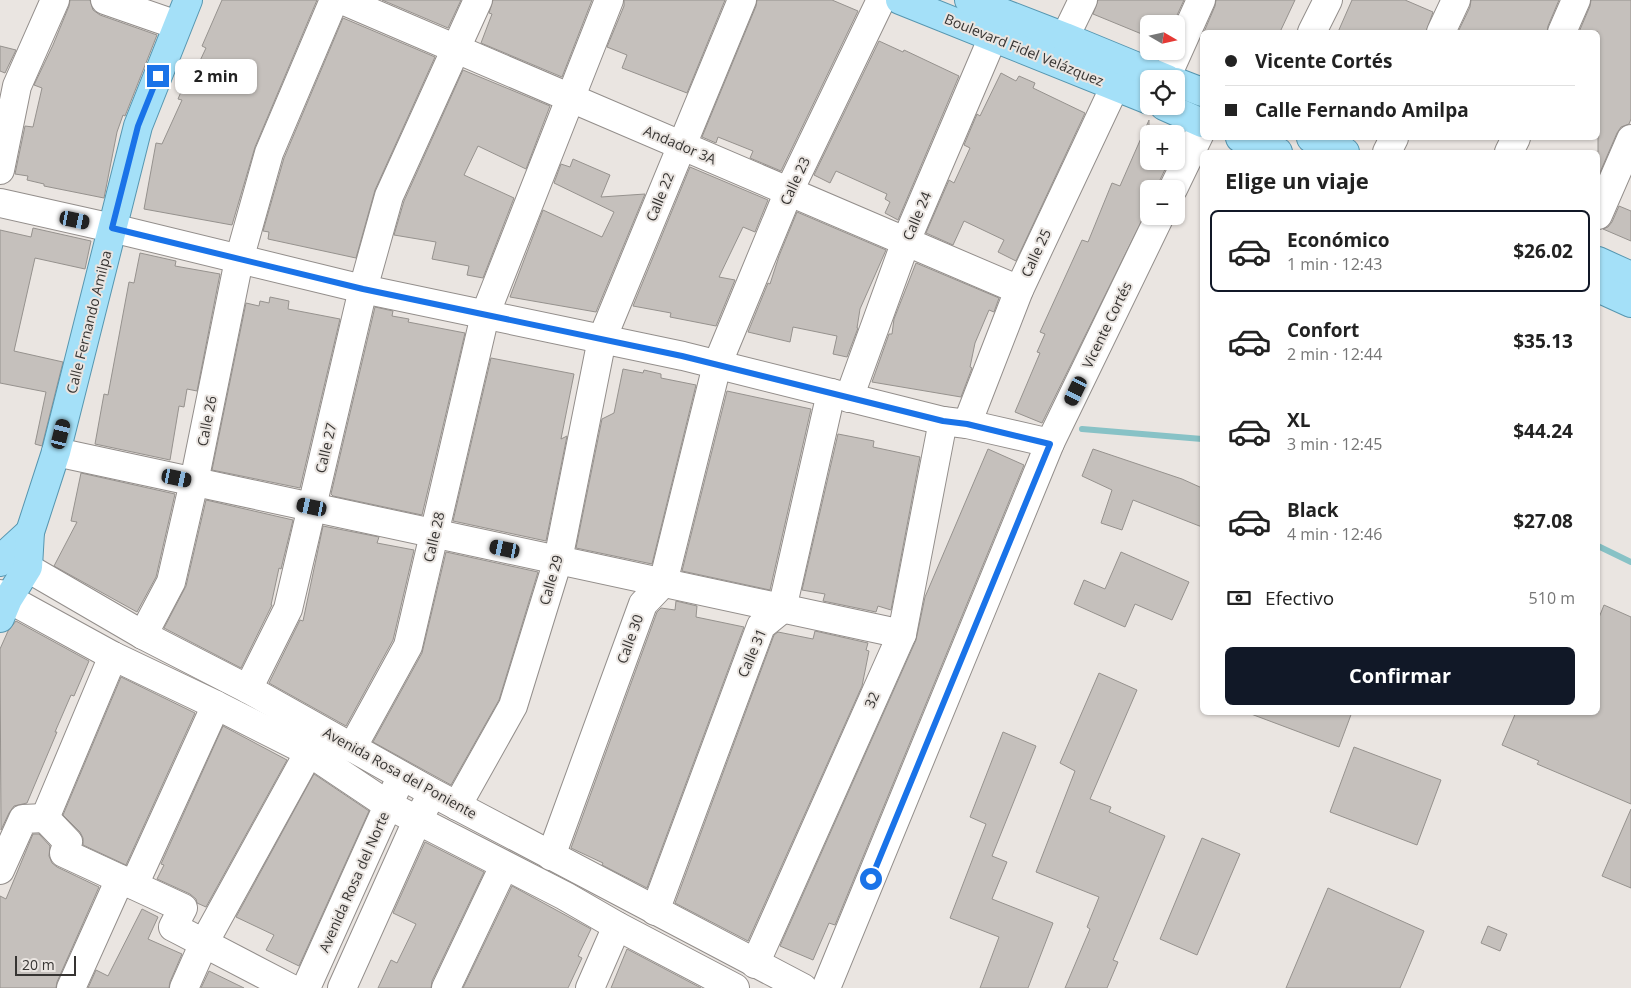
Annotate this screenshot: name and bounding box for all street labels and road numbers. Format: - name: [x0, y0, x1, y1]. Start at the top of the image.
- street label: Boulevard Fidel Velázquez: [942, 9, 1107, 90]
- street label: Andador 3A: [641, 121, 719, 168]
- street label: Calle 23: [775, 154, 814, 208]
- street label: Calle 22: [641, 170, 678, 224]
- street label: Calle 24: [898, 189, 935, 243]
- street label: Calle 25: [1016, 226, 1055, 280]
- street label: Calle Fernando Amilpa: [62, 248, 115, 395]
- street label: Vicente Cortés: [1077, 278, 1136, 371]
- street label: Calle 26: [192, 394, 221, 448]
- street label: Calle 27: [310, 421, 341, 475]
- street label: Calle 28: [418, 510, 449, 564]
- street label: Calle 29: [534, 553, 567, 607]
- street label: Calle 30: [612, 612, 647, 666]
- street label: Calle 31: [733, 626, 770, 680]
- street label: 32: [860, 689, 883, 711]
- street label: Avenida Rosa del Poniente: [320, 722, 481, 823]
- street label: Avenida Rosa del Norte: [314, 808, 393, 955]

